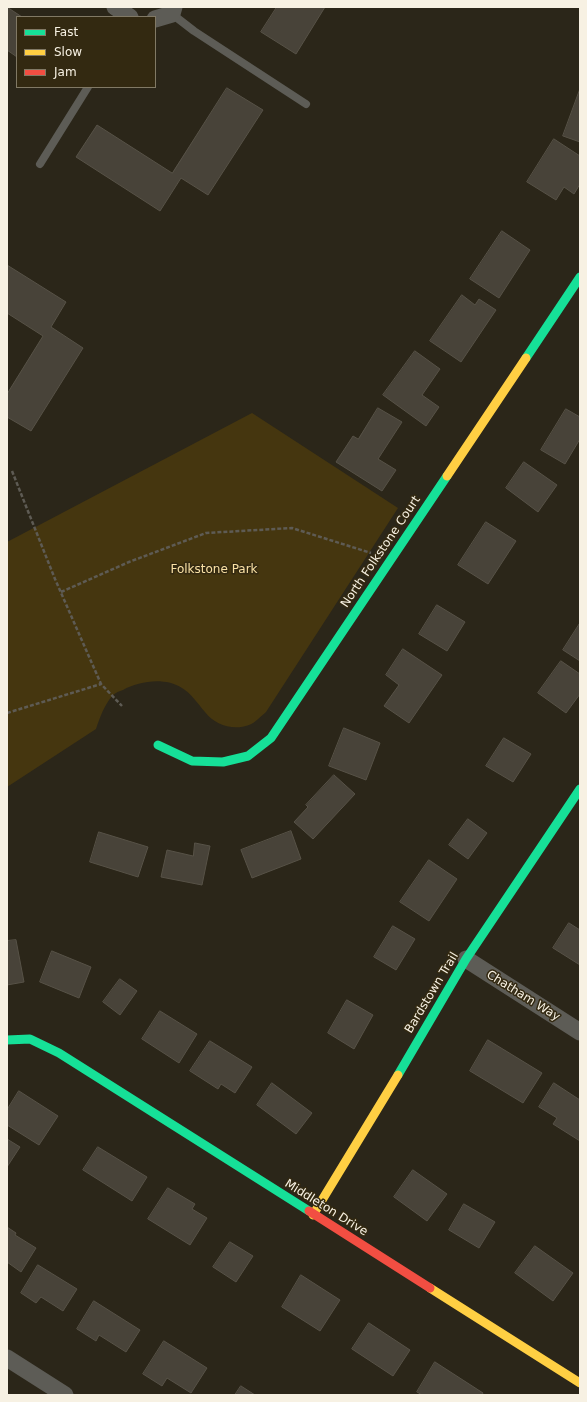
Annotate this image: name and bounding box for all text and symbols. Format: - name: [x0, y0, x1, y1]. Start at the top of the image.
- legend: [16, 16, 156, 88]
- text: Fast: [54, 25, 78, 39]
- text: Slow: [54, 45, 82, 59]
- text: Jam: [54, 65, 77, 79]
- street label: North Folkstone Court: [338, 493, 424, 611]
- park label: Folkstone Park: [170, 563, 258, 577]
- street label: Bardstown Trail: [402, 950, 462, 1036]
- street label: Chatham Way: [484, 968, 562, 1024]
- street label: Middleton Drive: [282, 1177, 370, 1239]

